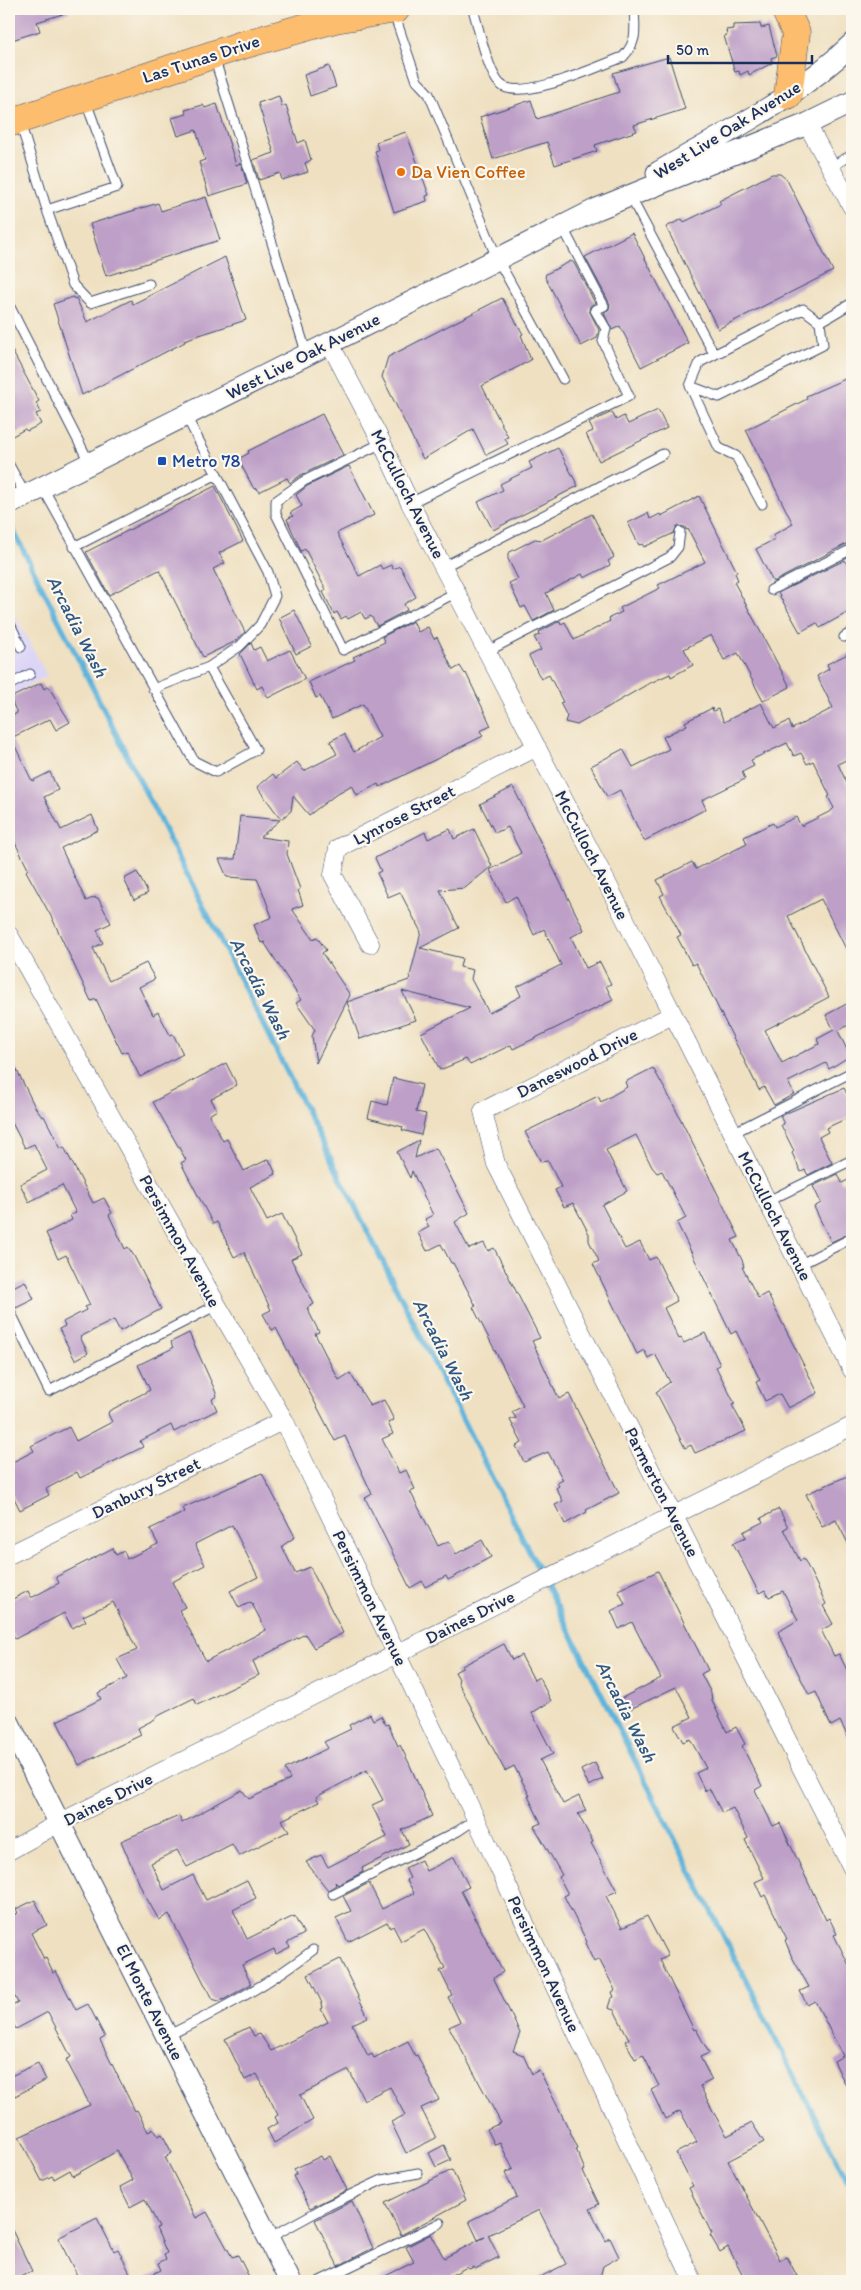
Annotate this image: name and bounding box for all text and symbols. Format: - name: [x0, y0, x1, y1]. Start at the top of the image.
- street label: Las Tunas Drive: [140, 30, 262, 88]
- scale bar: [668, 32, 812, 64]
- text: 50 m: [676, 41, 709, 59]
- street label: West Live Oak Avenue: [649, 76, 805, 184]
- place label: Da Vien Coffee: [411, 161, 526, 183]
- marker: Da Vien Coffee: [395, 166, 407, 178]
- street label: West Live Oak Avenue: [222, 308, 384, 404]
- street label: McCulloch Avenue: [366, 426, 450, 562]
- place label: Metro 78: [172, 450, 240, 472]
- marker: Metro 78: [156, 455, 168, 467]
- water label: Arcadia Wash: [42, 571, 113, 681]
- street label: Lynrose Street: [349, 780, 459, 850]
- street label: McCulloch Avenue: [550, 787, 634, 923]
- water label: Arcadia Wash: [225, 933, 296, 1043]
- street label: Daneswood Drive: [513, 1023, 641, 1103]
- street label: McCulloch Avenue: [733, 1148, 817, 1284]
- street label: Persimmon Avenue: [134, 1171, 226, 1311]
- water label: Arcadia Wash: [408, 1294, 479, 1404]
- street label: Parmerton Avenue: [620, 1423, 704, 1561]
- street label: Danbury Street: [88, 1452, 204, 1524]
- street label: Persimmon Avenue: [328, 1527, 412, 1669]
- street label: Daines Drive: [422, 1585, 518, 1649]
- water label: Arcadia Wash: [591, 1656, 662, 1766]
- street label: Daines Drive: [60, 1767, 156, 1831]
- street label: Persimmon Avenue: [503, 1892, 585, 2036]
- street label: El Monte Avenue: [111, 1940, 189, 2064]

